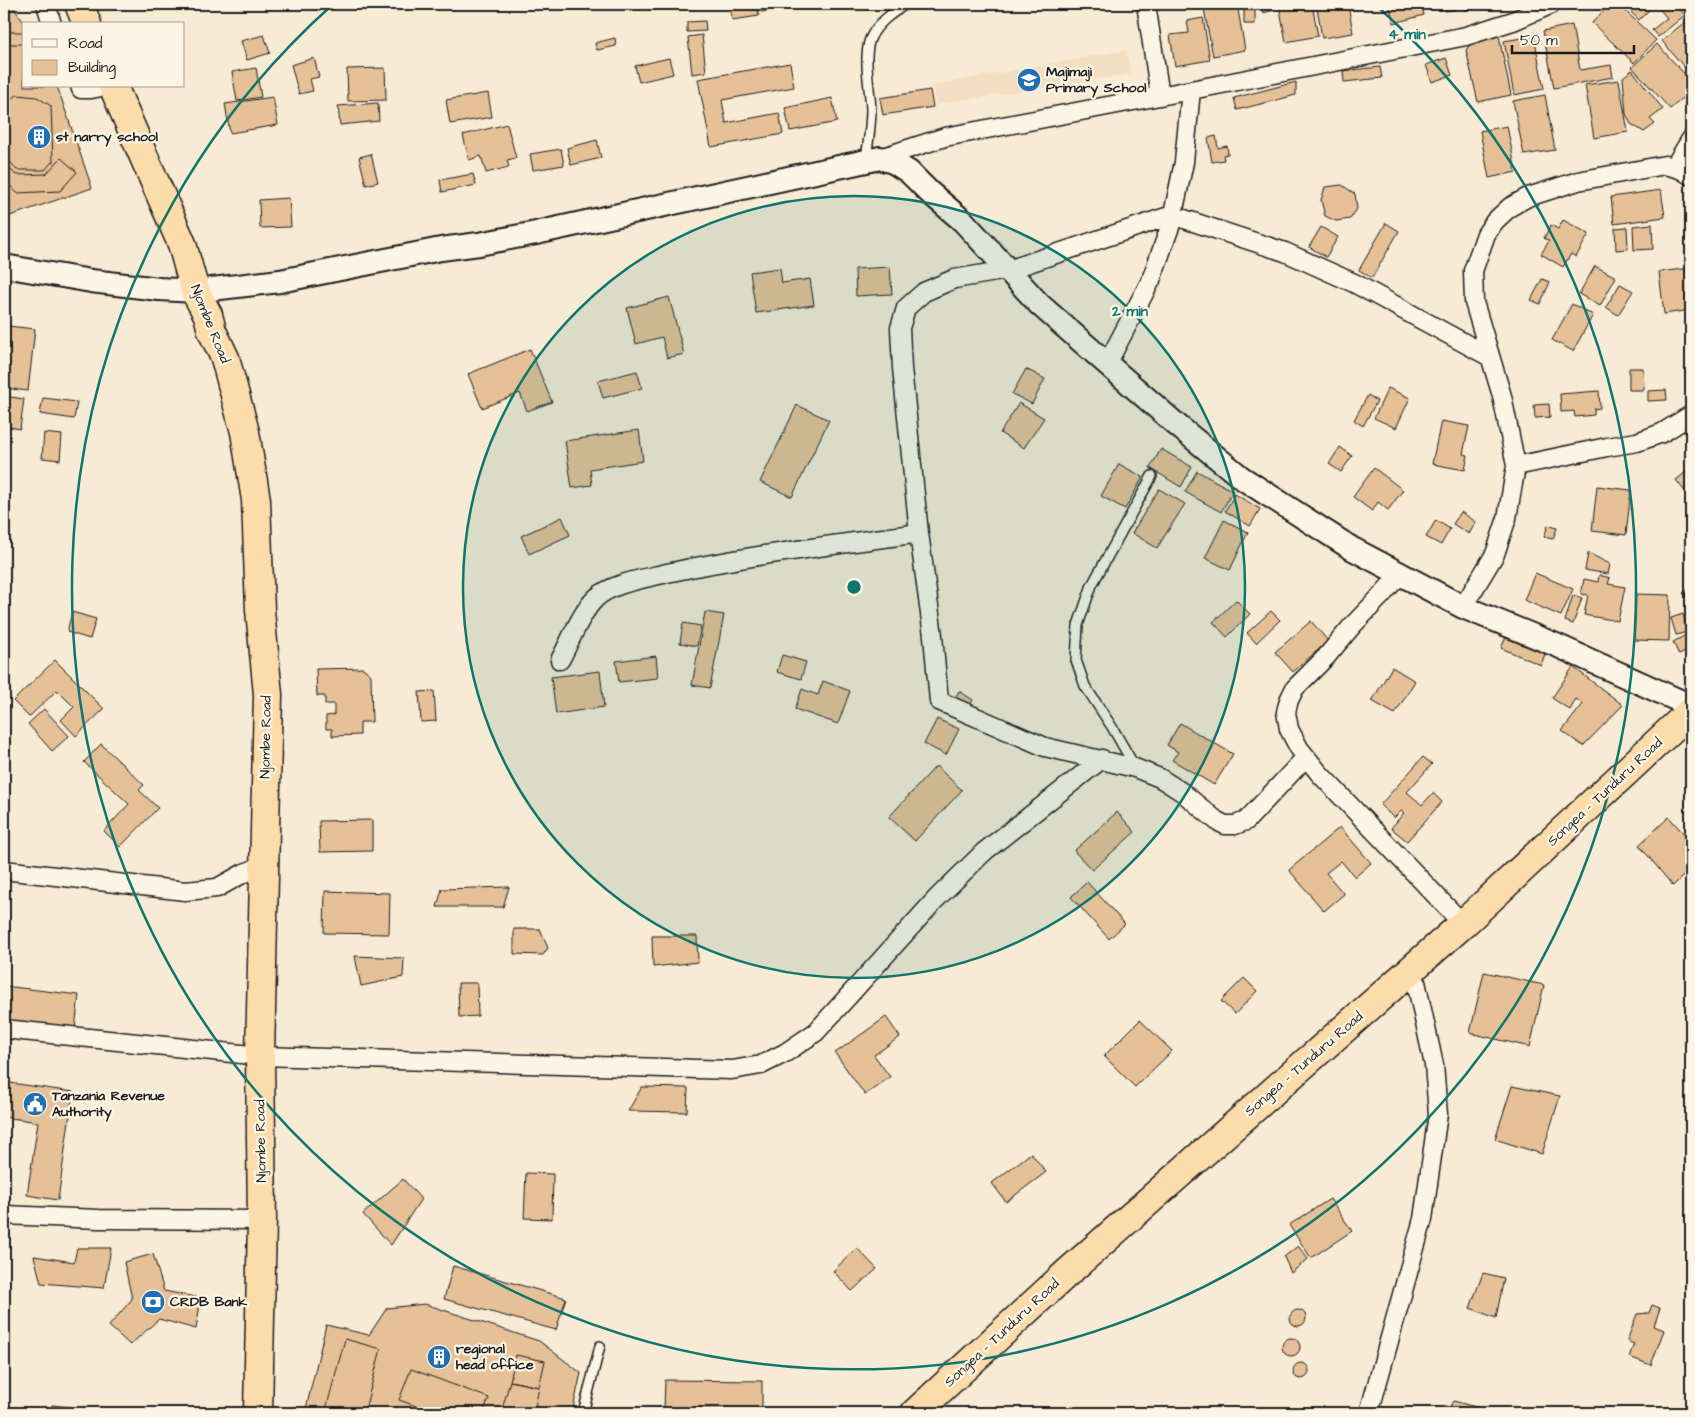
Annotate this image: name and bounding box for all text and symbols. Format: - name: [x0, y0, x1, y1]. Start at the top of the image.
- legend: [22, 22, 185, 88]
- scale bar: [1512, 22, 1635, 54]
- text: 4 min: [1388, 24, 1426, 45]
- text: 50 m: [1520, 30, 1558, 51]
- text: Road: [68, 33, 103, 54]
- text: Building: [68, 57, 116, 79]
- place label: Majimaji Primary School: [1046, 62, 1147, 98]
- school or university icon: Majimaji Primary School: [1016, 67, 1042, 93]
- building icon: st narry school: [26, 124, 52, 150]
- place label: st narry school: [56, 127, 159, 147]
- street label: Njombe Road: [185, 282, 235, 366]
- text: 2 min: [1111, 301, 1149, 322]
- centre of rings: [845, 578, 863, 596]
- street label: Njombe Road: [255, 695, 277, 779]
- street label: Songea - Tunduru Road: [1543, 733, 1667, 851]
- street label: Songea - Tunduru Road: [1240, 1007, 1368, 1121]
- place label: Tanzania Revenue Authority: [51, 1086, 165, 1122]
- public building icon: Tanzania Revenue Authority: [22, 1091, 48, 1117]
- street label: Njombe Road: [250, 1099, 272, 1183]
- street label: Songea - Tunduru Road: [940, 1274, 1064, 1392]
- bank icon: CRDB Bank: [140, 1289, 166, 1315]
- place label: CRDB Bank: [170, 1292, 248, 1312]
- place label: regional head office: [456, 1339, 534, 1375]
- building icon: regional head office: [426, 1344, 452, 1370]

